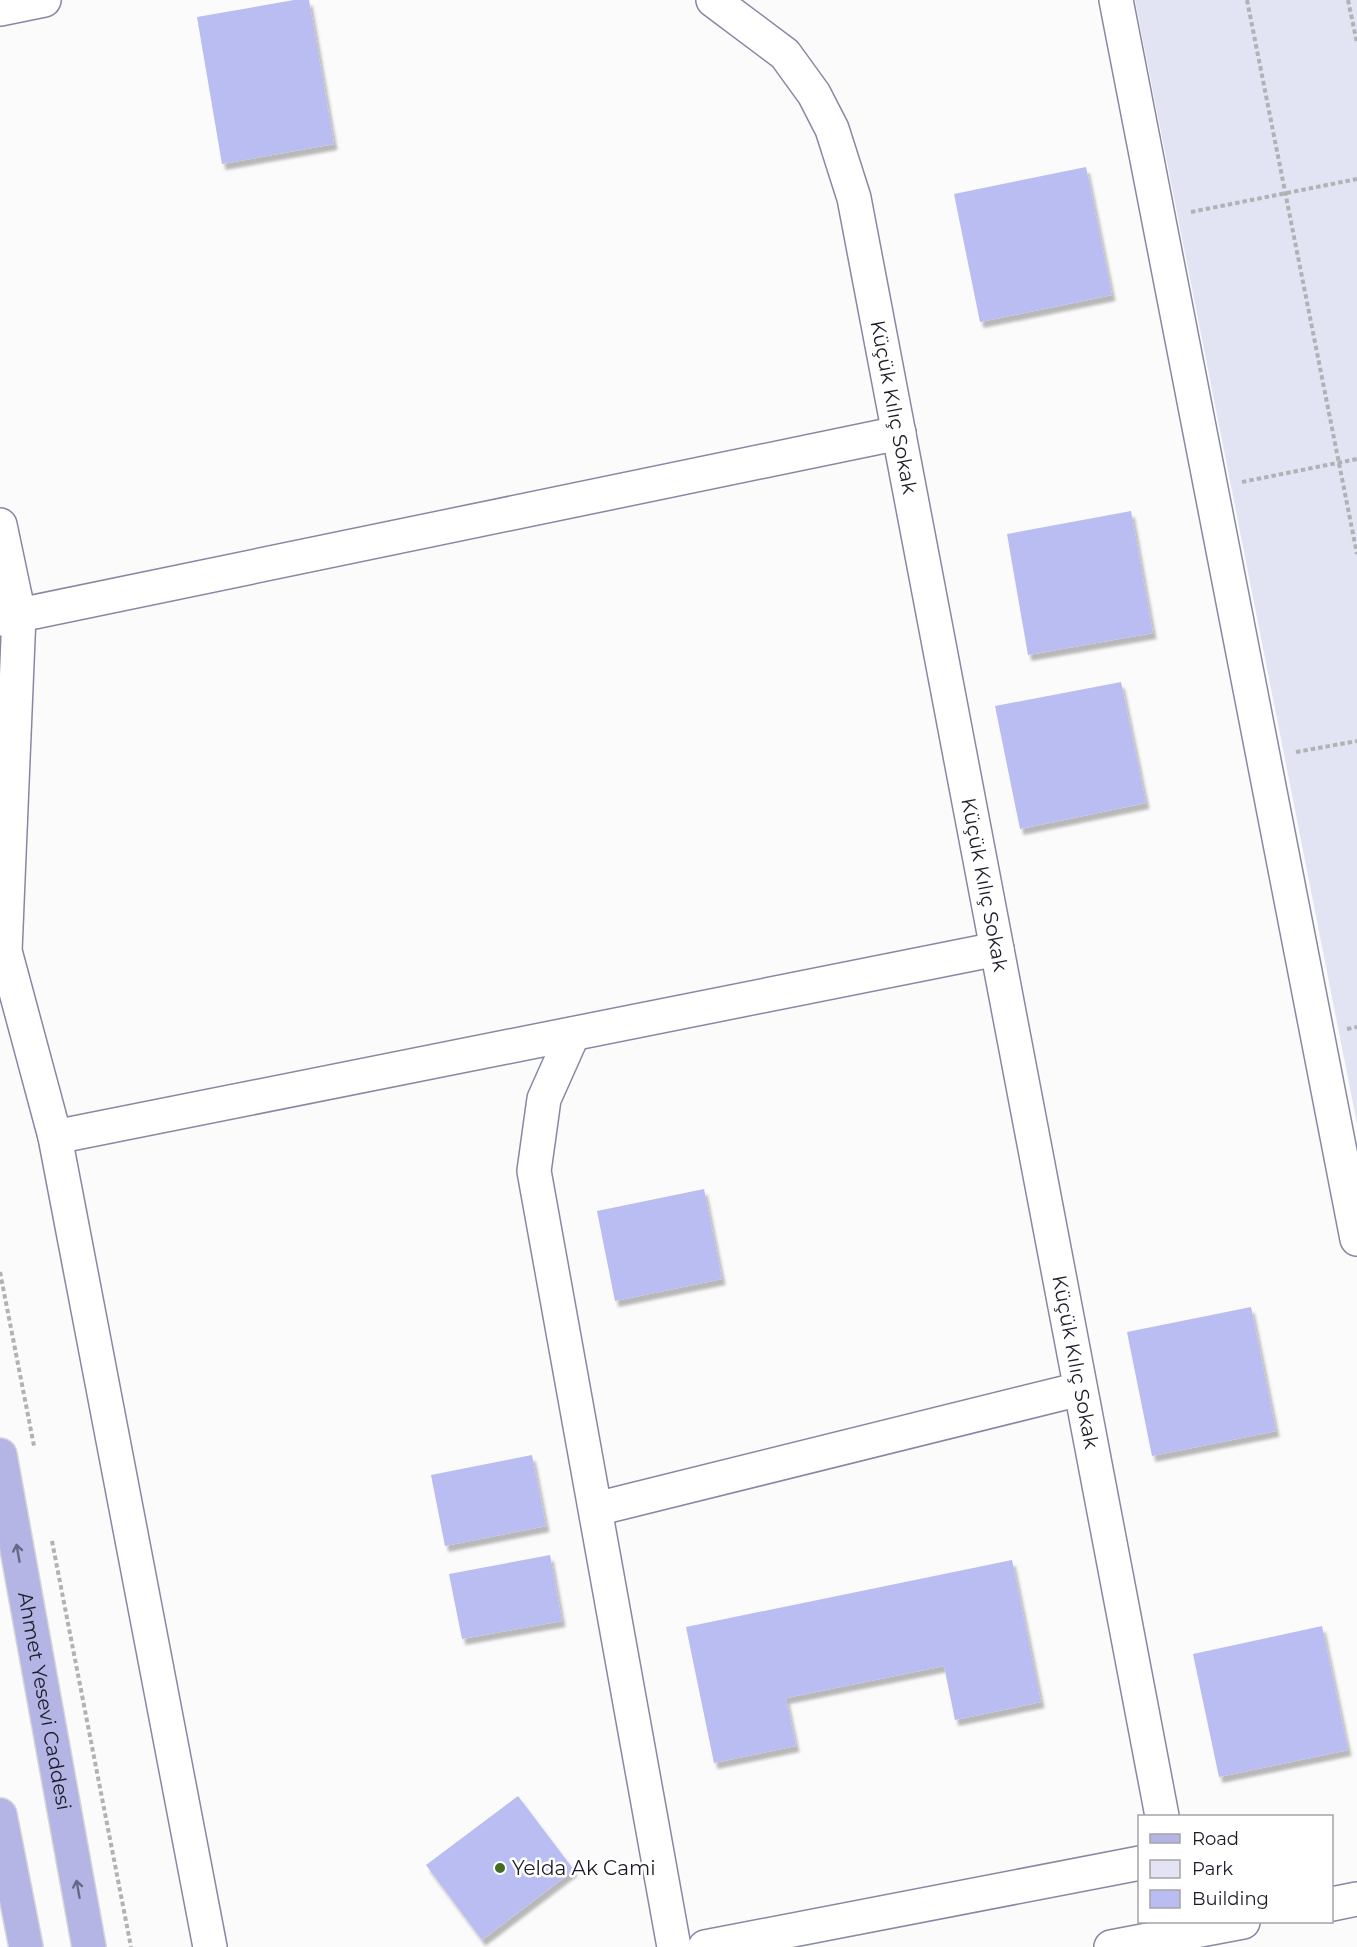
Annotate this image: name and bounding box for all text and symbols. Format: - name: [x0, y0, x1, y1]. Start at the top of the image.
- street label: Küçük Kılıç Sokak: [866, 318, 922, 496]
- street label: Küçük Kılıç Sokak: [956, 796, 1013, 973]
- street label: Küçük Kılıç Sokak: [1047, 1273, 1104, 1451]
- one-way arrow: [12, 1544, 23, 1563]
- street label: Ahmet Yesevi Caddesi: [13, 1590, 76, 1812]
- legend: [1138, 1815, 1333, 1923]
- text: Road: [1192, 1828, 1239, 1850]
- place label: Yelda Ak Cami: [512, 1856, 656, 1880]
- text: Park: [1192, 1858, 1233, 1880]
- marker: Yelda Ak Cami: [493, 1861, 507, 1875]
- one-way arrow: [72, 1880, 83, 1900]
- text: Building: [1192, 1888, 1269, 1910]

